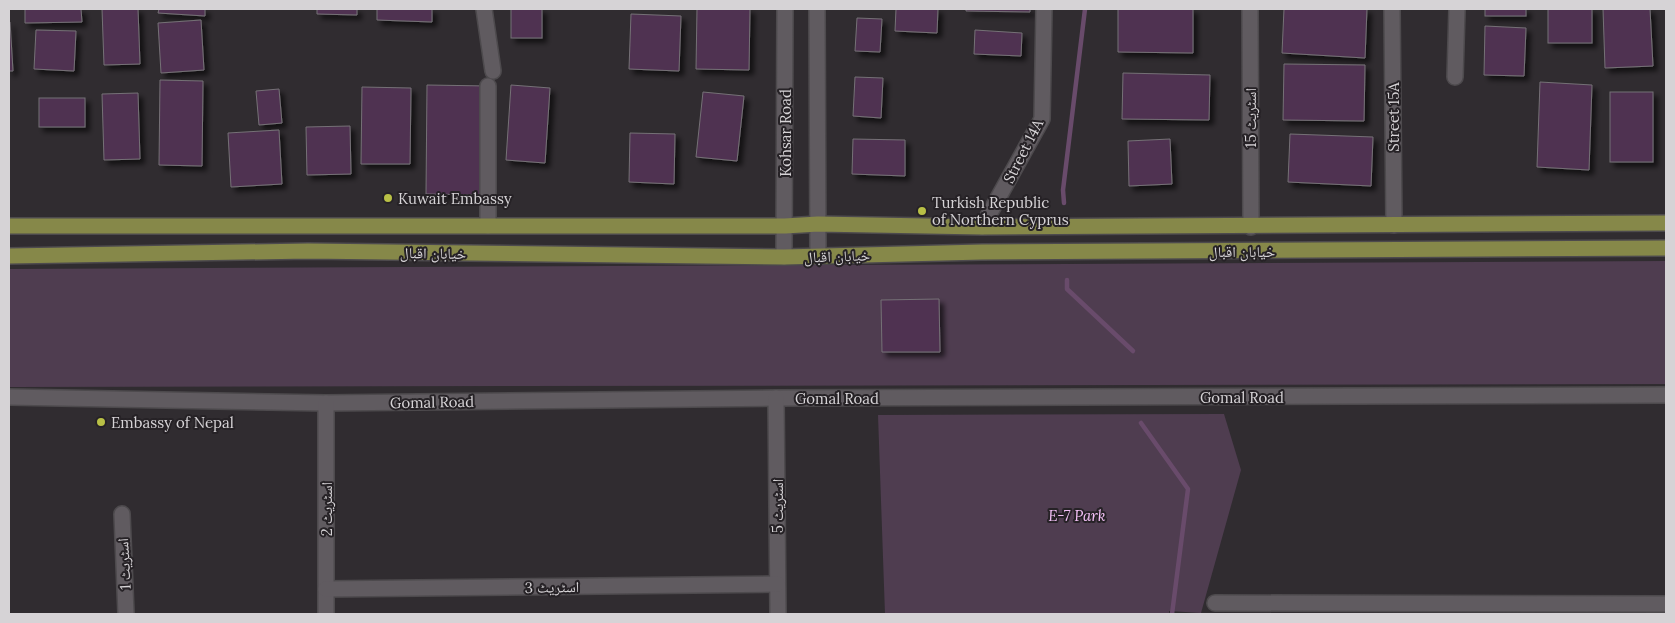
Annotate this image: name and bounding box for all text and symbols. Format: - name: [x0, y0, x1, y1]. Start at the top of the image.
- street label: Street 15A: [1384, 82, 1403, 152]
- street label: اسٹریٹ 15: [1241, 88, 1260, 148]
- street label: Kohsar Road: [776, 89, 795, 177]
- street label: Street 14A: [999, 115, 1048, 186]
- place label: Kuwait Embassy: [398, 189, 512, 208]
- marker: Kuwait Embassy: [382, 192, 394, 204]
- place label: Turkish Republic of Northern Cyprus: [932, 193, 1069, 229]
- marker: Turkish Republic of Northern Cyprus: [916, 205, 928, 217]
- street label: خیابان اقبال: [1209, 242, 1276, 262]
- street label: خیابان اقبال: [400, 243, 467, 264]
- street label: خیابان اقبال: [804, 245, 871, 268]
- street label: Gomal Road: [1200, 388, 1284, 407]
- street label: Gomal Road: [795, 389, 879, 408]
- street label: Gomal Road: [390, 392, 474, 412]
- place label: Embassy of Nepal: [111, 413, 234, 432]
- marker: Embassy of Nepal: [95, 416, 107, 428]
- street label: اسٹریٹ 5: [768, 479, 787, 533]
- street label: اسٹریٹ 2: [317, 482, 336, 536]
- park label: E-7 Park: [1048, 506, 1106, 525]
- street label: اسٹریٹ 1: [113, 538, 135, 590]
- street label: اسٹریٹ 3: [525, 577, 579, 597]

